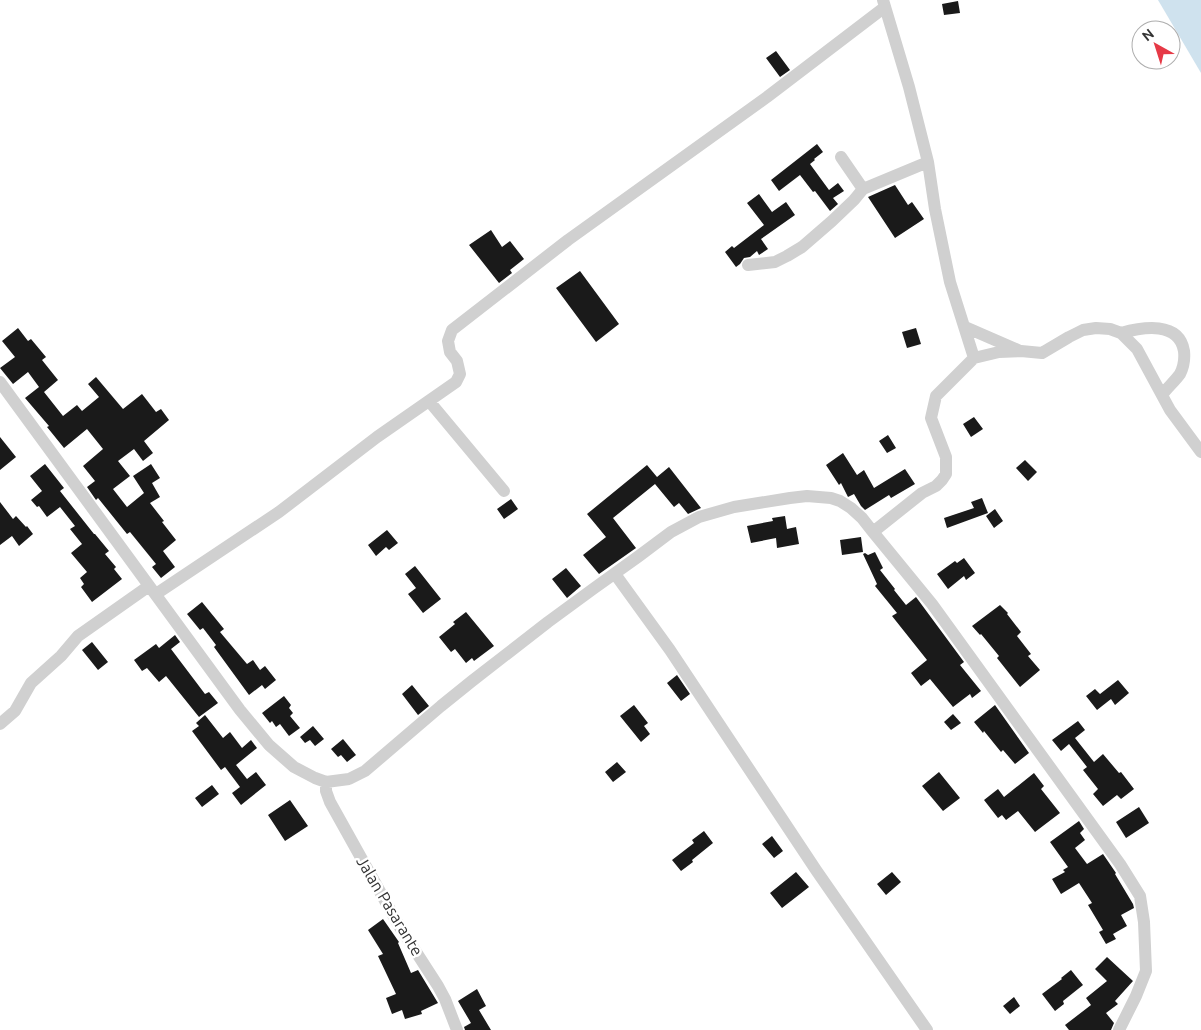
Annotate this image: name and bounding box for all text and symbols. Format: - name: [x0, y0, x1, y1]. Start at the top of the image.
- north arrow: [1131, 20, 1181, 70]
- text: N: [1139, 25, 1157, 44]
- street label: Jalan Pasarante: [353, 853, 427, 959]

